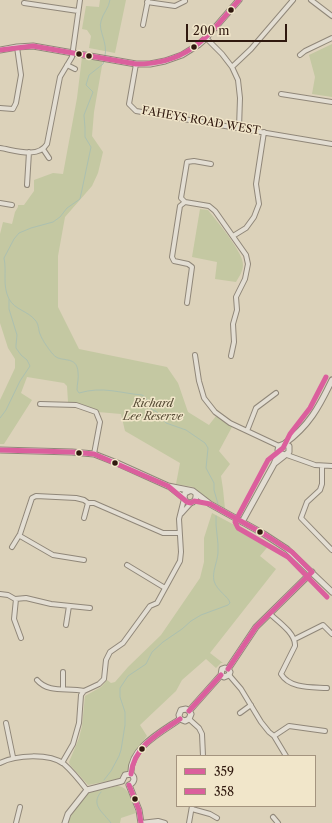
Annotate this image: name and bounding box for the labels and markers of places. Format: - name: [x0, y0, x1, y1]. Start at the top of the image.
- unlabelled marker: [226, 5, 236, 15]
- unlabelled marker: [189, 42, 199, 52]
- unlabelled marker: [74, 49, 84, 59]
- unlabelled marker: [84, 51, 94, 61]
- unlabelled marker: [74, 448, 84, 458]
- unlabelled marker: [110, 458, 120, 468]
- unlabelled marker: [255, 527, 265, 537]
- unlabelled marker: [137, 744, 147, 754]
- unlabelled marker: [130, 794, 140, 804]

